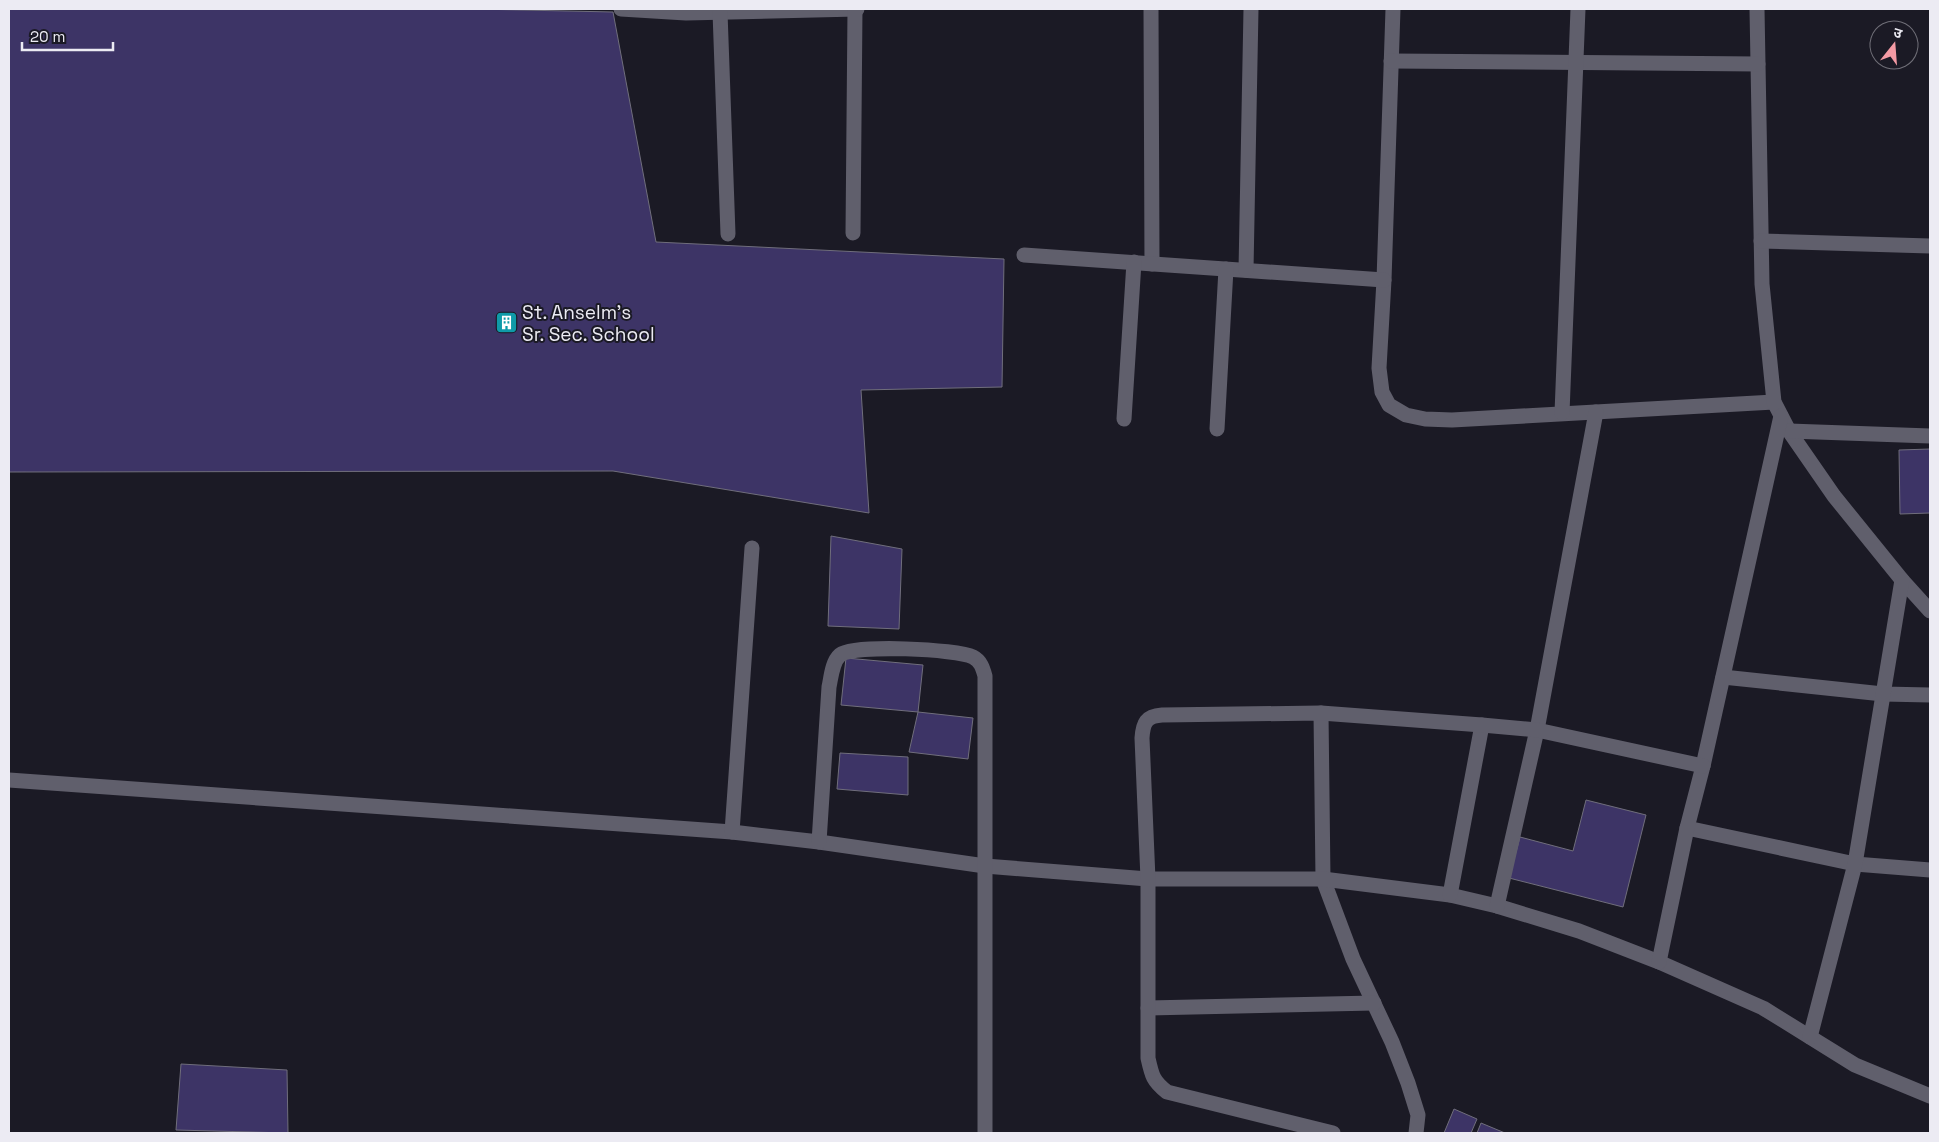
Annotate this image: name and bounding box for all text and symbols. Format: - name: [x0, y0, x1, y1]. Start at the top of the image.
- scale bar: [22, 20, 114, 52]
- north arrow: [1869, 20, 1919, 70]
- text: उ: [1891, 23, 1905, 43]
- text: 20 m: [30, 27, 65, 46]
- place label: St. Anselm's Sr. Sec. School: [522, 300, 655, 347]
- building icon: St. Anselm's Sr. Sec. School: [494, 311, 518, 335]

